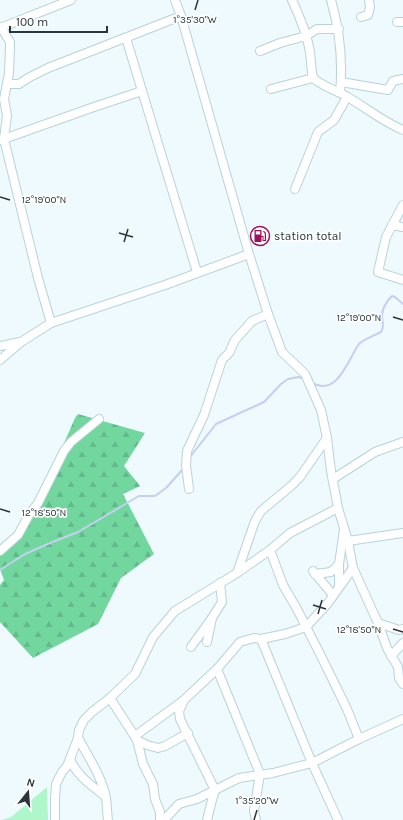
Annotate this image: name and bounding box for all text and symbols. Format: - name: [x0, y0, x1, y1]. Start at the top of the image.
- scale bar: [10, 8, 107, 34]
- text: 1°35'30"W: [173, 14, 217, 26]
- text: 100 m: [16, 15, 48, 29]
- text: 12°19'00"N: [22, 194, 66, 206]
- fuel station icon: station total: [249, 225, 271, 247]
- place label: station total: [274, 229, 342, 243]
- text: 12°19'00"N: [337, 312, 381, 324]
- text: 12°18'50"N: [22, 507, 66, 519]
- text: 12°18'50"N: [337, 624, 381, 636]
- north arrow: [8, 772, 48, 812]
- text: N: [25, 776, 36, 790]
- text: 1°35'20"W: [235, 795, 279, 807]

